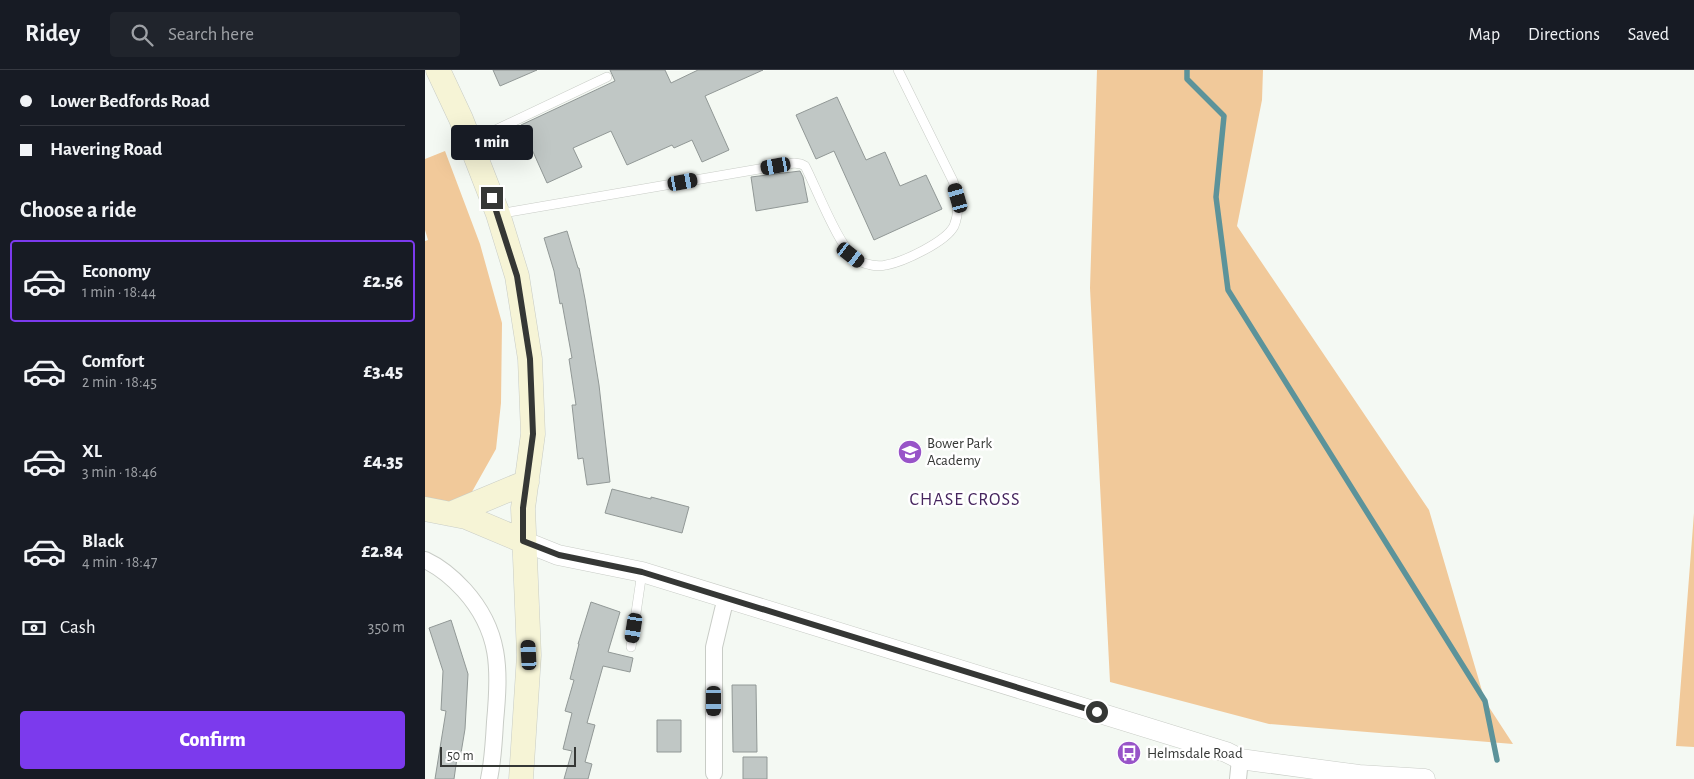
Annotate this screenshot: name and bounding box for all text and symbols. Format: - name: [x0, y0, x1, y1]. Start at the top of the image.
- search box: [110, 12, 460, 57]
- icon: search: [128, 21, 156, 49]
- text: Ridey: [25, 22, 80, 46]
- text: Search here: [168, 25, 254, 44]
- text: Map: [1469, 26, 1500, 44]
- text: Directions: [1528, 26, 1600, 44]
- text: Saved: [1628, 26, 1669, 44]
- text: Lower Bedfords Road: [50, 92, 210, 111]
- callout: 1 min: [451, 126, 533, 160]
- text: 1 min: [475, 134, 509, 150]
- text: Havering Road: [50, 140, 162, 159]
- car: [759, 156, 792, 176]
- car: [666, 172, 699, 192]
- car: [946, 182, 969, 214]
- route end: [481, 187, 503, 209]
- text: Choose a ride: [20, 199, 136, 221]
- car: [834, 240, 867, 270]
- icon: car: [22, 259, 67, 304]
- text: Economy: [82, 262, 151, 281]
- text: £2.56: [363, 272, 403, 291]
- text: 1 min · 18:44: [82, 284, 156, 300]
- icon: car: [22, 349, 67, 394]
- text: Comfort: [82, 352, 144, 371]
- text: £3.45: [363, 362, 403, 381]
- text: 2 min · 18:45: [82, 374, 157, 390]
- place label: Bower Park Academy: [927, 436, 992, 468]
- icon: car: [22, 439, 67, 484]
- school or university icon: Bower Park Academy: [897, 439, 923, 465]
- text: XL: [82, 442, 102, 461]
- text: £4.35: [363, 452, 403, 471]
- text: 3 min · 18:46: [82, 464, 157, 480]
- district label: CHASE CROSS: [910, 491, 1020, 509]
- icon: car: [22, 529, 67, 574]
- text: Black: [82, 532, 124, 551]
- text: £2.84: [362, 542, 403, 561]
- text: 4 min · 18:47: [82, 554, 157, 570]
- car: [624, 612, 643, 644]
- icon: cash: [20, 614, 48, 642]
- text: Cash: [60, 618, 96, 637]
- text: 350 m: [368, 619, 405, 635]
- car: [520, 640, 537, 670]
- car: [706, 686, 721, 716]
- route start: [1086, 701, 1108, 723]
- button: Confirm: [20, 711, 405, 769]
- bus stop icon: Helmsdale Road: [1116, 740, 1142, 766]
- scale bar: [440, 744, 576, 767]
- place label: Helmsdale Road: [1147, 746, 1243, 761]
- text: 50 m: [447, 749, 474, 763]

